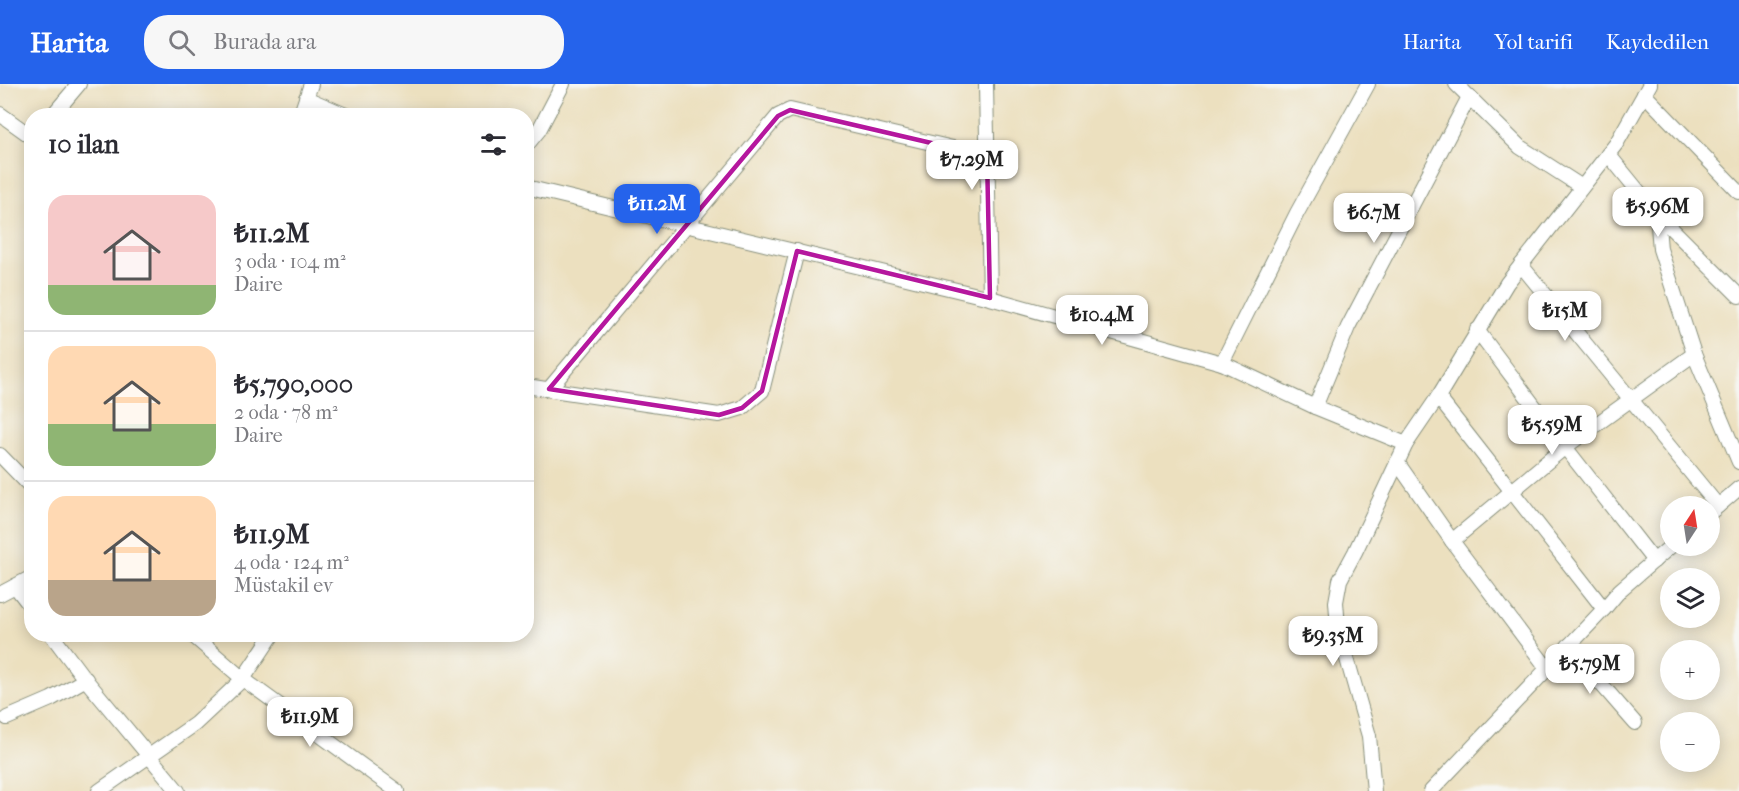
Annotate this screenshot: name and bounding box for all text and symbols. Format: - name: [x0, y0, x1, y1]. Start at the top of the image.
- search box: [144, 15, 564, 69]
- text: Harita: [30, 26, 108, 59]
- icon: search: [165, 26, 198, 59]
- text: Burada ara: [213, 29, 316, 55]
- text: Harita: [1403, 30, 1461, 54]
- text: Yol tarifi: [1494, 30, 1573, 54]
- text: Kaydedilen: [1606, 30, 1709, 54]
- icon: filters: [477, 128, 510, 161]
- text: 10 ilan: [48, 129, 119, 160]
- pin: ₺7.29M: [923, 140, 1021, 191]
- text: ₺7.29M: [940, 148, 1004, 171]
- pin: ₺11.2M: [608, 184, 706, 235]
- pin: ₺5.96M: [1609, 187, 1707, 238]
- text: ₺11.2M: [628, 192, 686, 215]
- pin: ₺6.7M: [1332, 193, 1416, 244]
- text: ₺5.96M: [1626, 195, 1690, 218]
- text: ₺6.7M: [1348, 201, 1400, 224]
- text: ₺11.2M: [234, 218, 310, 249]
- icon: home: [96, 219, 168, 291]
- text: 3 oda · 104 m²: [234, 250, 346, 273]
- text: Daire: [234, 273, 283, 296]
- pin: ₺15M: [1529, 291, 1601, 342]
- pin: ₺10.4M: [1053, 295, 1151, 346]
- text: ₺15M: [1542, 299, 1588, 322]
- text: ₺10.4M: [1070, 303, 1134, 326]
- text: ₺5,790,000: [234, 369, 353, 400]
- icon: home: [96, 370, 168, 442]
- text: 2 oda · 78 m²: [234, 401, 338, 424]
- pin: ₺5.59M: [1503, 405, 1601, 456]
- text: ₺5.59M: [1522, 413, 1582, 436]
- text: Daire: [234, 424, 283, 447]
- north arrow: [1660, 496, 1720, 556]
- map controls: [1660, 496, 1720, 772]
- text: ₺11.9M: [234, 519, 310, 550]
- icon: home: [96, 520, 168, 592]
- text: 4 oda · 124 m²: [234, 551, 349, 574]
- button: layers: [1660, 568, 1720, 628]
- text: Müstakil ev: [234, 574, 333, 597]
- pin: ₺9.35M: [1284, 616, 1382, 667]
- text: ₺9.35M: [1303, 624, 1363, 647]
- button: +: [1660, 640, 1720, 700]
- pin: ₺5.79M: [1541, 644, 1639, 695]
- text: ₺5.79M: [1559, 652, 1621, 675]
- pin: ₺11.9M: [261, 697, 359, 748]
- text: ₺11.9M: [281, 705, 339, 728]
- button: −: [1660, 712, 1720, 772]

